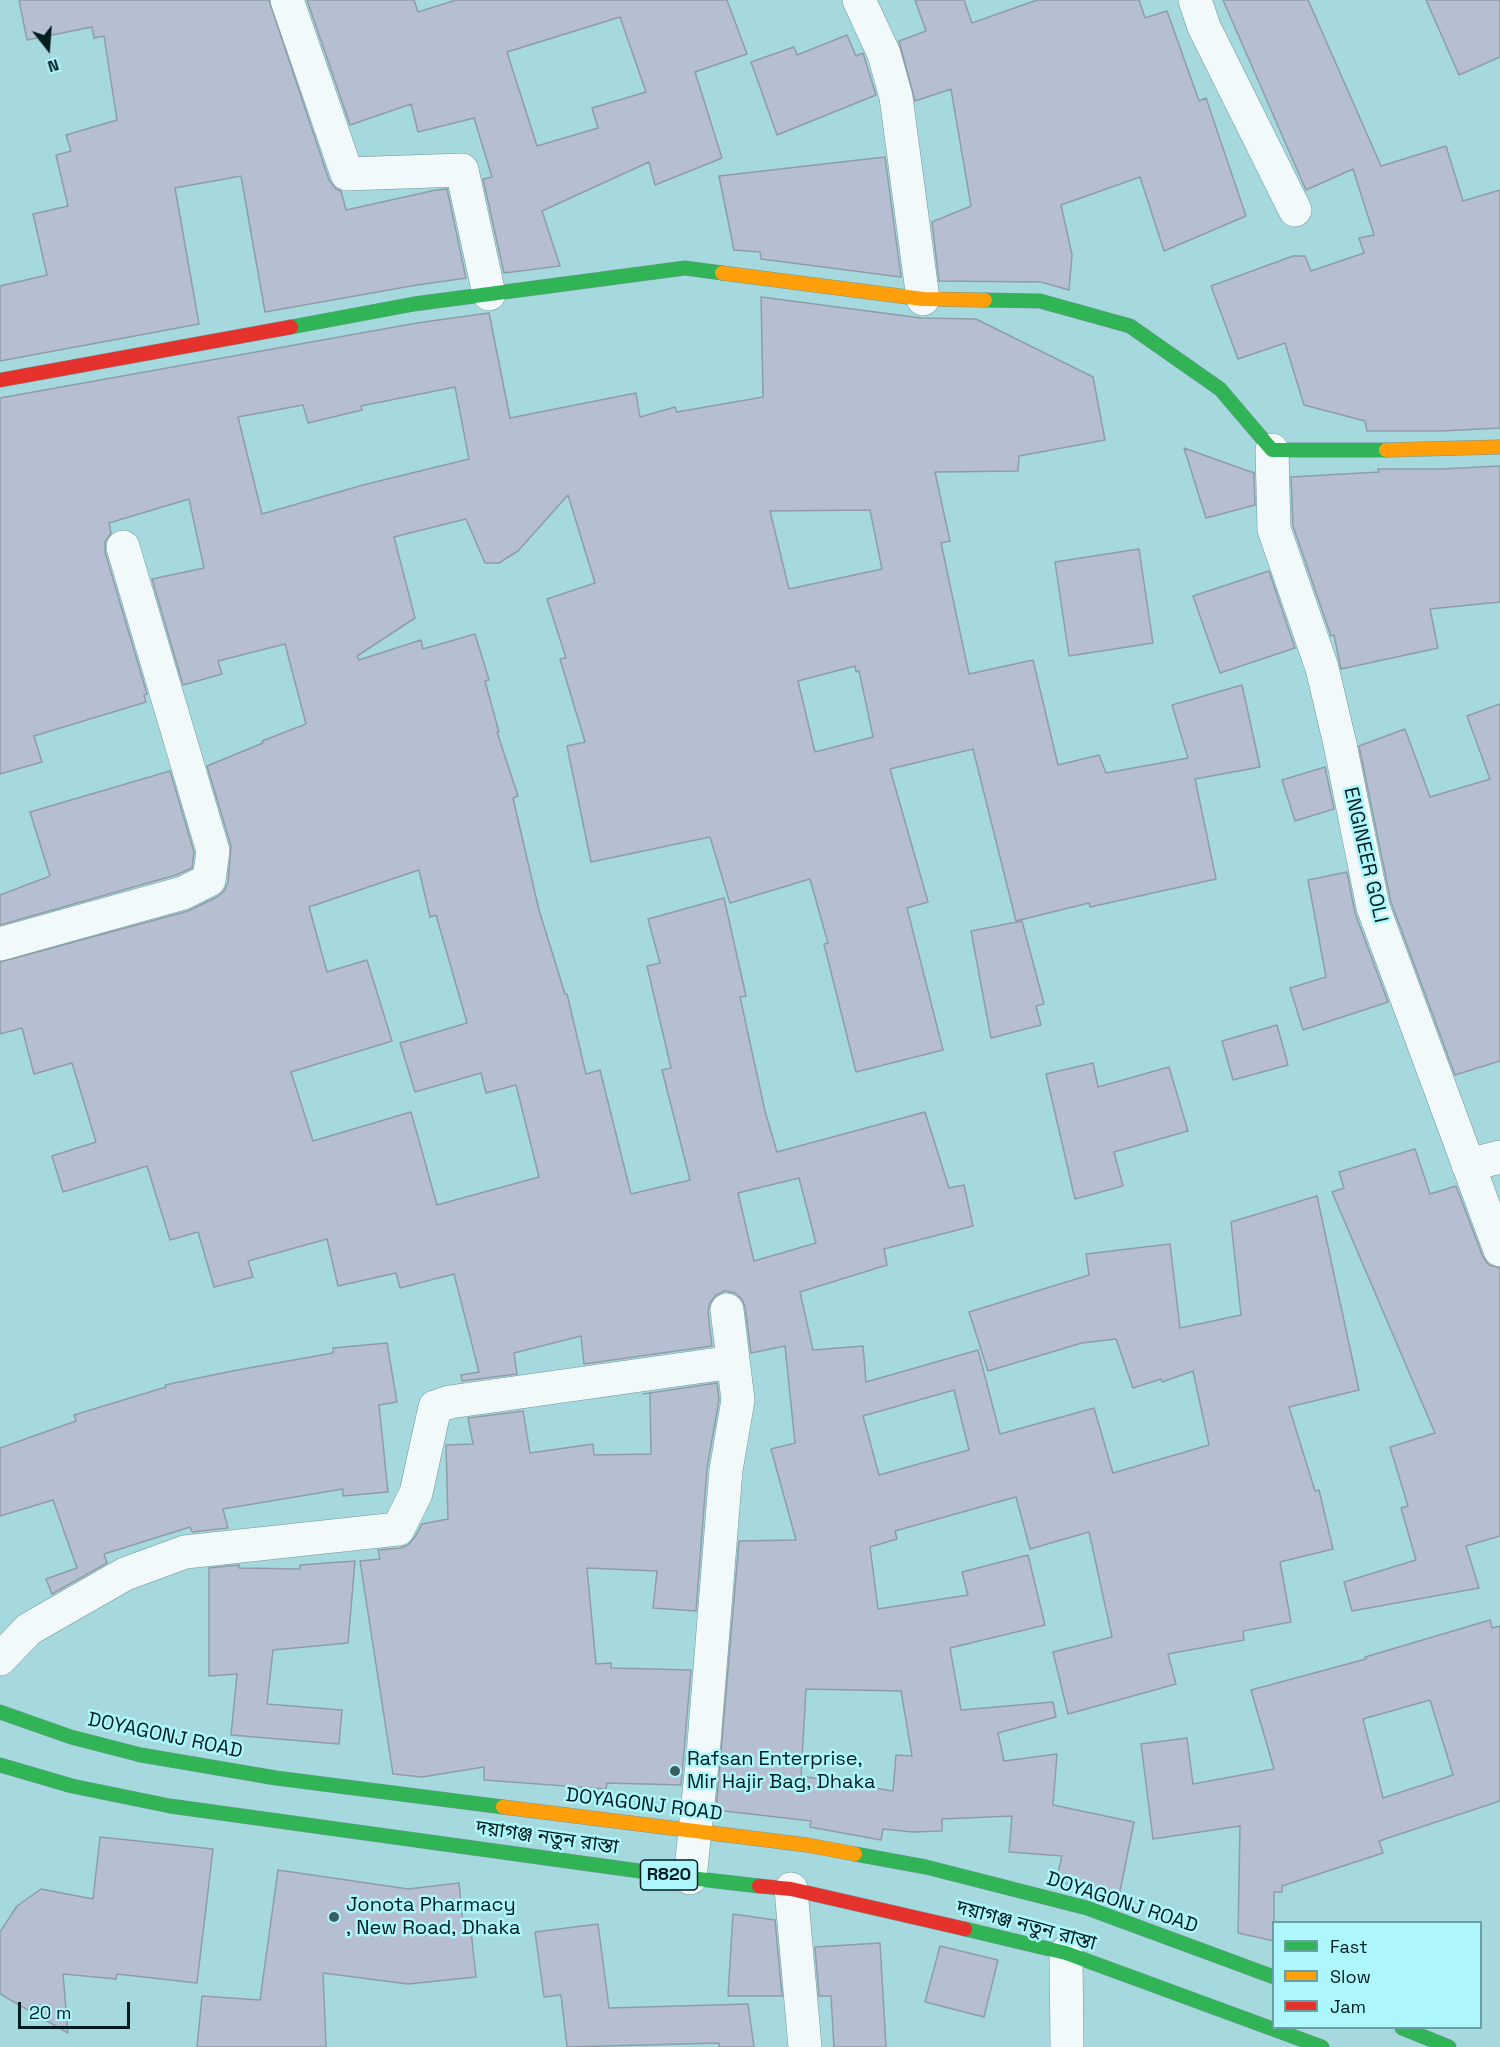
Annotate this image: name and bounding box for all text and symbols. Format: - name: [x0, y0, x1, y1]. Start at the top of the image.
- north arrow: [18, 18, 78, 78]
- text: N: [45, 54, 62, 77]
- street label: ENGINEER GOLI: [1338, 785, 1392, 925]
- street label: DOYAGONJ ROAD: [85, 1708, 245, 1764]
- place label: Rafsan Enterprise, Mir Hajir Bag, Dhaka: [687, 1748, 876, 1795]
- marker: Rafsan Enterprise, Mir Hajir Bag, Dhaka: [668, 1764, 682, 1778]
- street label: DOYAGONJ ROAD: [564, 1783, 724, 1827]
- street label: দয়াগঞ্জ নতুন রাস্তা: [474, 1816, 620, 1860]
- road number: R820: [640, 1860, 698, 1890]
- street label: DOYAGONJ ROAD: [1043, 1867, 1201, 1939]
- place label: Jonota Pharmacy , New Road, Dhaka: [346, 1894, 521, 1941]
- street label: দয়াগঞ্জ নতুন রাস্তা: [953, 1896, 1099, 1956]
- marker: Jonota Pharmacy , New Road, Dhaka: [327, 1910, 341, 1924]
- legend: [1272, 1921, 1482, 2029]
- text: Fast: [1330, 1935, 1367, 1958]
- text: Slow: [1330, 1965, 1371, 1988]
- scale bar: [21, 1990, 134, 2028]
- text: Jam: [1330, 1995, 1366, 2018]
- text: 20 m: [29, 2001, 72, 2024]

